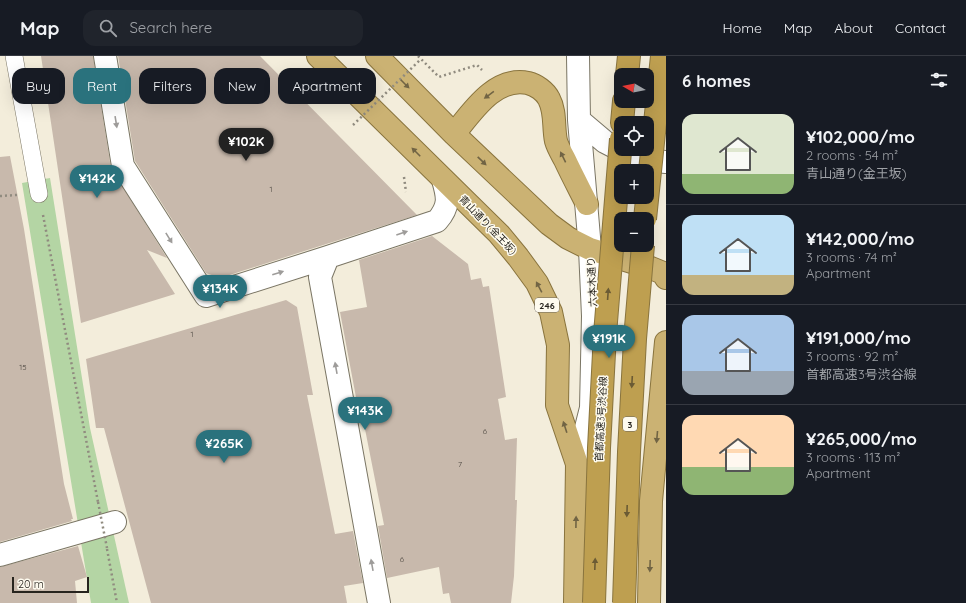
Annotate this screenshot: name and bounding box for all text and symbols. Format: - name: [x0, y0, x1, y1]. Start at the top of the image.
- search box: [83, 10, 363, 46]
- text: Map: [20, 16, 59, 40]
- icon: search: [97, 17, 119, 39]
- text: Search here: [129, 18, 212, 37]
- text: Home: [723, 19, 762, 37]
- text: Map: [784, 19, 812, 37]
- text: About: [834, 19, 873, 37]
- text: Contact: [895, 19, 946, 37]
- chip: Buy: [12, 68, 65, 104]
- chip: Rent: [73, 68, 131, 104]
- chip: Filters: [139, 68, 206, 104]
- chip: New: [214, 68, 270, 104]
- chip: Apartment: [278, 68, 376, 104]
- north arrow: [614, 68, 654, 108]
- map controls: [614, 68, 654, 252]
- icon: filters: [928, 69, 950, 91]
- text: 6 homes: [682, 70, 751, 91]
- one-way arrow: [400, 79, 410, 89]
- one-way arrow: [484, 91, 494, 99]
- one-way arrow: [113, 116, 119, 128]
- button: locate: [614, 116, 654, 156]
- text: ¥102,000/mo: [806, 126, 915, 147]
- pin: ¥102K: [218, 128, 274, 162]
- icon: home: [714, 130, 762, 178]
- text: ¥102K: [228, 133, 264, 149]
- one-way arrow: [411, 147, 421, 157]
- text: 2 rooms · 54 m²: [806, 147, 898, 163]
- one-way arrow: [560, 151, 567, 162]
- one-way arrow: [477, 156, 488, 165]
- button: +: [614, 164, 654, 204]
- pin: ¥142K: [69, 165, 125, 199]
- text: 青山通り(金王坂): [806, 165, 907, 181]
- text: ¥142K: [79, 170, 115, 186]
- house number: 1: [270, 184, 273, 194]
- street label: 青山通り(金王坂): [456, 193, 520, 258]
- button: −: [614, 212, 654, 252]
- text: ¥142,000/mo: [806, 228, 914, 249]
- one-way arrow: [396, 229, 408, 235]
- icon: home: [714, 231, 762, 279]
- one-way arrow: [166, 232, 173, 244]
- text: 3 rooms · 74 m²: [806, 249, 897, 265]
- street label: 六本木通り: [584, 257, 600, 307]
- text: Apartment: [806, 265, 871, 281]
- one-way arrow: [272, 270, 284, 276]
- pin: ¥134K: [192, 275, 248, 309]
- text: ¥134K: [202, 280, 238, 296]
- one-way arrow: [536, 282, 542, 293]
- one-way arrow: [605, 288, 611, 300]
- road number: 246: [535, 298, 559, 312]
- pin: ¥191K: [581, 325, 637, 359]
- text: ¥191,000/mo: [806, 327, 911, 348]
- house number: 1: [191, 329, 194, 339]
- text: ¥191K: [592, 330, 626, 346]
- icon: home: [714, 331, 762, 379]
- text: 3 rooms · 92 m²: [806, 348, 898, 364]
- house number: 15: [19, 362, 27, 372]
- one-way arrow: [333, 362, 339, 374]
- text: 首都高速3号渋谷線: [806, 366, 917, 382]
- street label: 首都高速3号渋谷線: [592, 376, 610, 462]
- one-way arrow: [629, 376, 636, 388]
- pin: ¥143K: [337, 397, 393, 431]
- text: ¥143K: [347, 402, 383, 418]
- road number: 3: [623, 417, 637, 431]
- one-way arrow: [561, 421, 567, 433]
- house number: 6: [483, 426, 488, 436]
- text: ¥265,000/mo: [806, 428, 917, 449]
- pin: ¥265K: [196, 430, 252, 464]
- one-way arrow: [654, 431, 661, 443]
- icon: home: [714, 431, 762, 479]
- text: ¥265K: [205, 435, 243, 451]
- text: 3 rooms · 113 m²: [806, 449, 900, 465]
- house number: 7: [458, 459, 462, 469]
- text: Apartment: [806, 465, 871, 481]
- one-way arrow: [624, 505, 630, 518]
- one-way arrow: [573, 515, 579, 528]
- house number: 6: [400, 554, 405, 564]
- one-way arrow: [592, 558, 599, 570]
- one-way arrow: [369, 559, 375, 571]
- one-way arrow: [647, 560, 653, 573]
- scale bar: [12, 575, 89, 594]
- text: 20 m: [18, 577, 44, 591]

